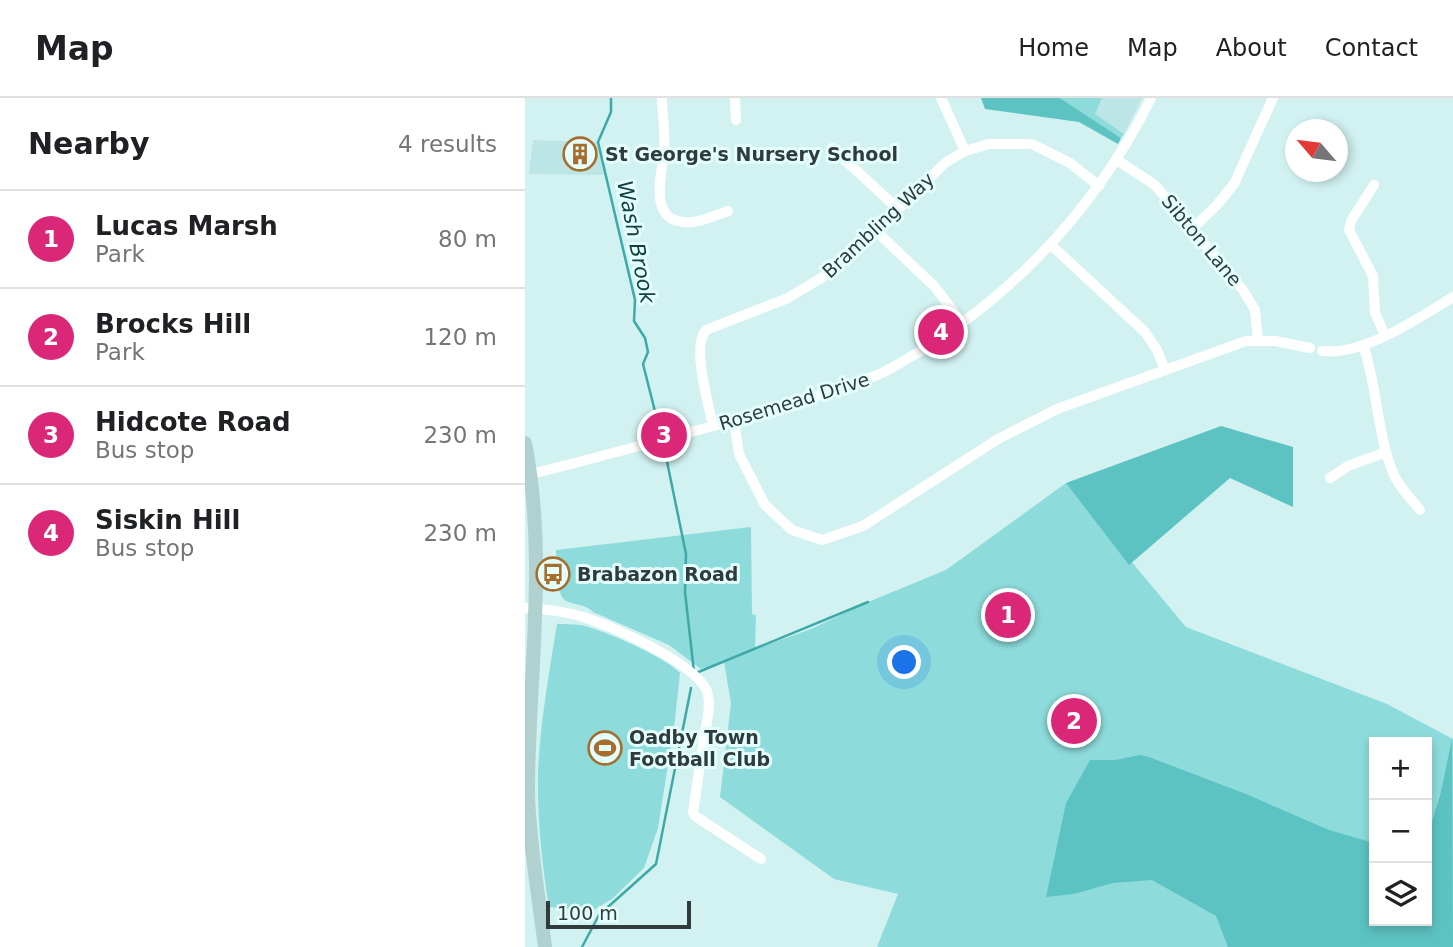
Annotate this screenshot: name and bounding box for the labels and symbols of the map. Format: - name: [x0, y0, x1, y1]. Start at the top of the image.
- north arrow: [1285, 119, 1348, 182]
- building icon: St George's Nursery School: [561, 135, 599, 173]
- place label: St George's Nursery School: [605, 143, 898, 165]
- street label: Brambling Way: [818, 168, 938, 282]
- water label: Wash Brook: [612, 179, 660, 306]
- street label: Sibton Lane: [1157, 190, 1247, 290]
- pin: 4: [918, 306, 964, 358]
- street label: Rosemead Drive: [716, 368, 872, 434]
- pin: 3: [641, 409, 687, 461]
- bus stop icon: Brabazon Road: [534, 555, 572, 593]
- place label: Brabazon Road: [577, 563, 738, 585]
- pin: 1: [985, 589, 1031, 641]
- your location: [887, 645, 921, 679]
- pin: 2: [1051, 695, 1097, 747]
- place label: Oadby Town Football Club: [629, 726, 770, 770]
- sports icon: Oadby Town Football Club: [586, 729, 624, 767]
- scale bar: [546, 898, 691, 930]

